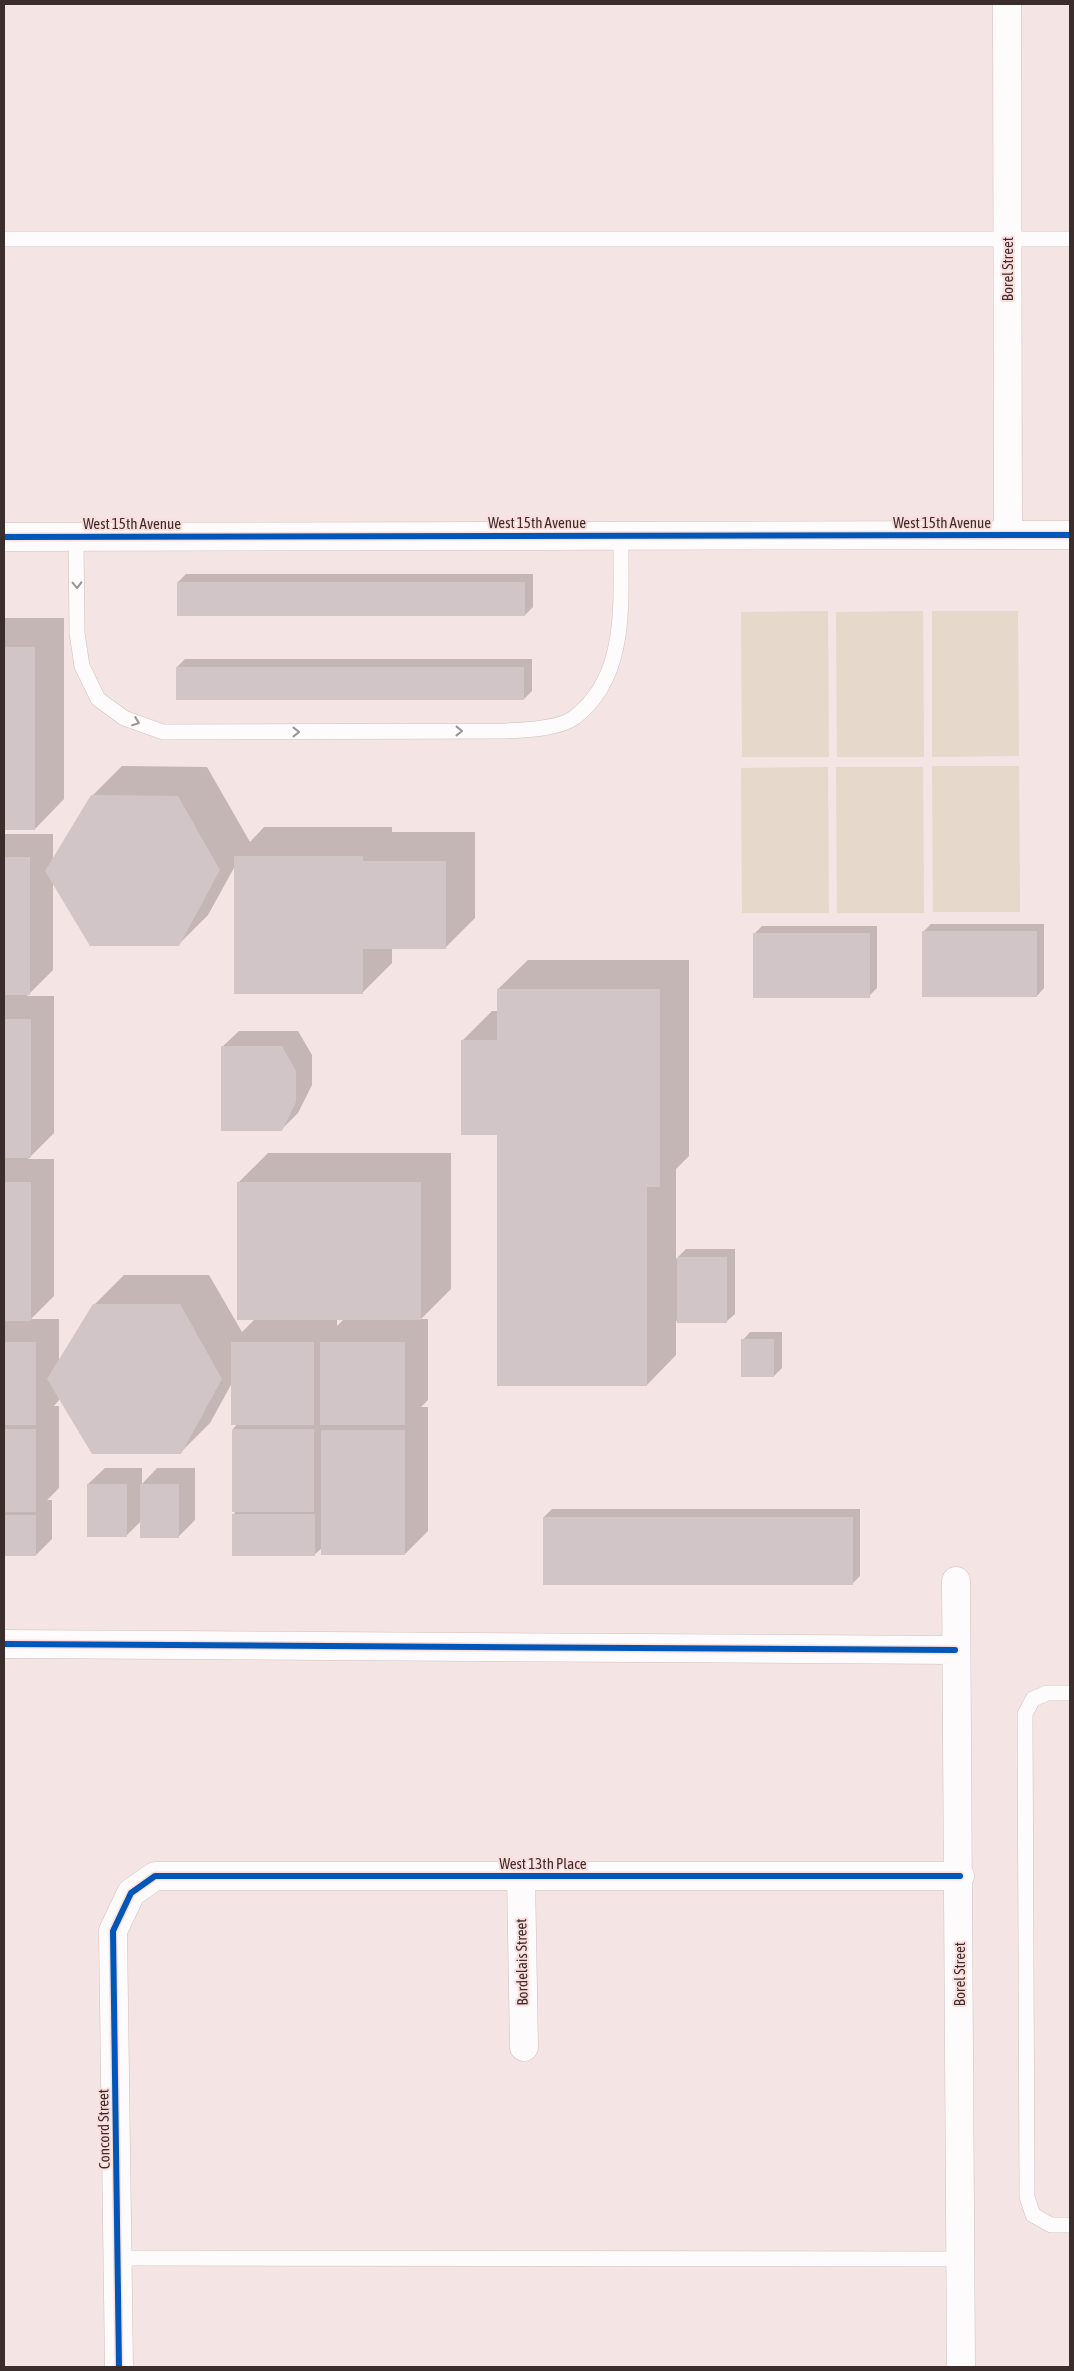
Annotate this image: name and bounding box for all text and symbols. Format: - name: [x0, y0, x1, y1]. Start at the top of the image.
- street label: Borel Street: [999, 237, 1016, 301]
- street label: West 15th Avenue: [488, 514, 586, 531]
- street label: West 15th Avenue: [893, 514, 991, 531]
- street label: West 15th Avenue: [83, 515, 181, 532]
- one-way arrow: [72, 582, 82, 589]
- one-way arrow: [131, 716, 140, 726]
- one-way arrow: [456, 726, 463, 736]
- one-way arrow: [293, 727, 301, 737]
- street label: West 13th Place: [499, 1855, 587, 1872]
- street label: Bordelais Street: [512, 1918, 531, 2006]
- street label: Borel Street: [951, 1942, 968, 2006]
- street label: Concord Street: [94, 2089, 113, 2169]

